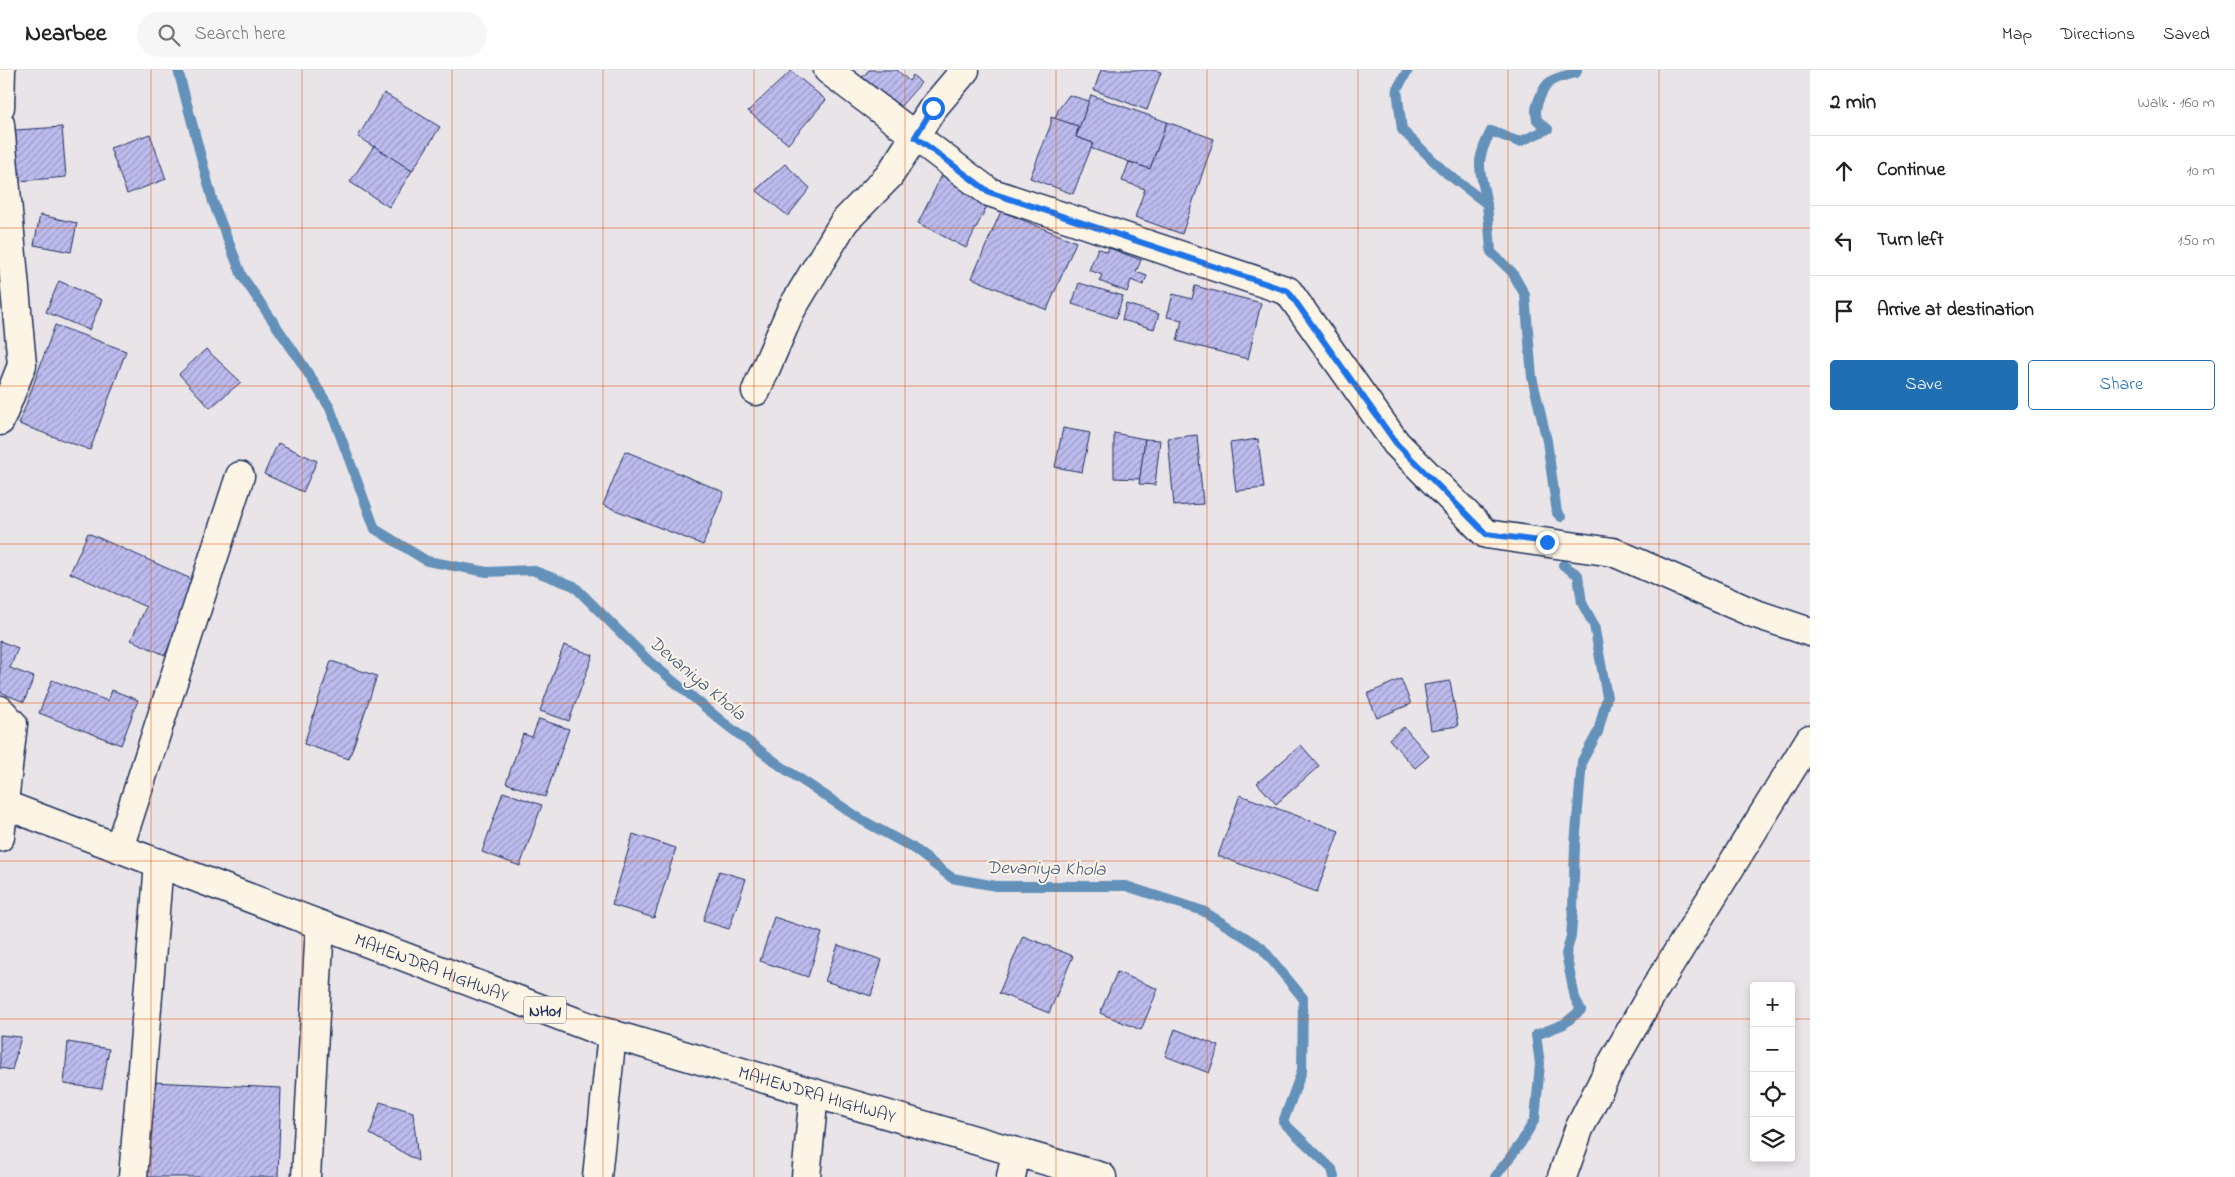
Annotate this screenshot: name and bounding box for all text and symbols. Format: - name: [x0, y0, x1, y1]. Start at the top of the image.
- search box: [137, 12, 487, 57]
- text: Nearbee: [25, 17, 107, 52]
- icon: search: [155, 21, 183, 49]
- text: Search here: [195, 21, 286, 48]
- text: Map: [2002, 22, 2032, 48]
- text: Directions: [2060, 22, 2135, 48]
- text: Saved: [2163, 22, 2210, 48]
- text: 2 min: [1830, 88, 1876, 118]
- text: Walk · 160 m: [2137, 91, 2215, 115]
- route start: [922, 97, 945, 120]
- icon: ahead: [1830, 157, 1858, 185]
- text: Continue: [1877, 157, 1945, 184]
- text: 10 m: [2187, 159, 2215, 183]
- icon: left: [1830, 227, 1858, 255]
- text: Turn left: [1877, 227, 1944, 254]
- text: 150 m: [2177, 229, 2215, 253]
- icon: arrive: [1830, 297, 1858, 325]
- text: Arrive at destination: [1877, 297, 2034, 324]
- button: Save: [1830, 360, 2018, 410]
- button: Share: [2028, 360, 2215, 410]
- route end: [1536, 531, 1559, 554]
- water label: Devaniya Khola: [642, 630, 751, 728]
- water label: Devaniya Khola: [986, 855, 1107, 884]
- street label: MAHENDRA HIGHWAY: [350, 928, 513, 1010]
- map controls: [1750, 982, 1795, 1162]
- button: +: [1750, 982, 1795, 1027]
- road number: NH01: [524, 996, 566, 1024]
- button: −: [1750, 1027, 1795, 1072]
- street label: MAHENDRA HIGHWAY: [735, 1061, 899, 1131]
- button: locate: [1750, 1072, 1795, 1117]
- button: layers: [1750, 1117, 1795, 1162]

